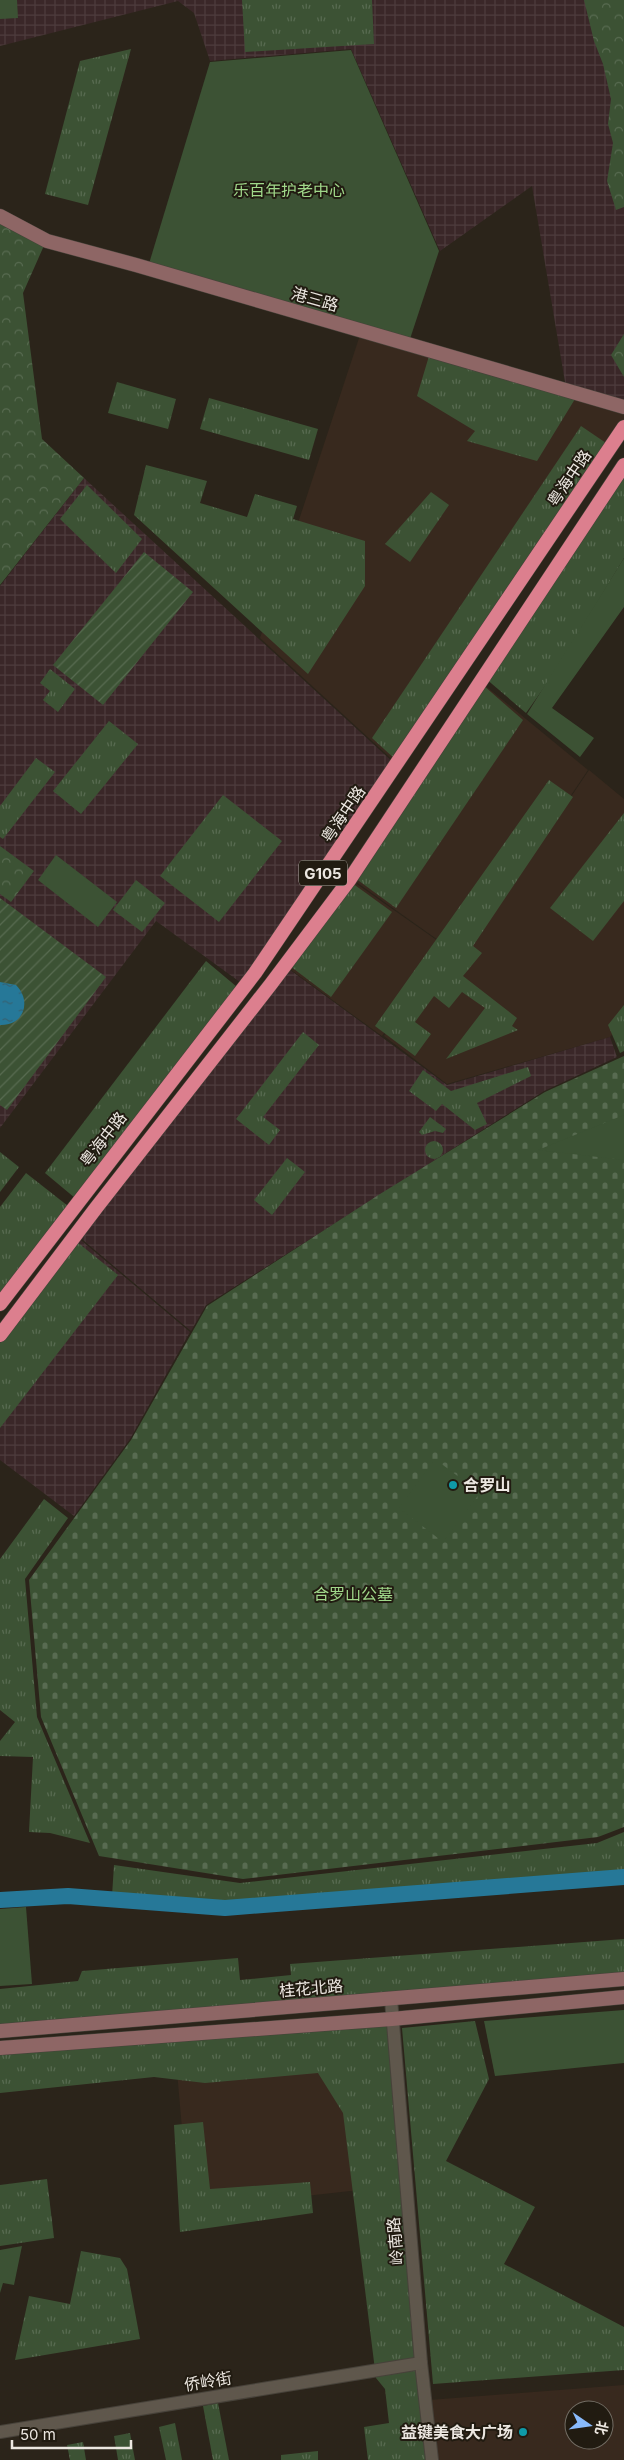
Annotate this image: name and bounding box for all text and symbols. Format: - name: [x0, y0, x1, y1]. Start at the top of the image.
- park label: 乐百年护老中心: [233, 180, 345, 200]
- street label: 港三路: [289, 283, 341, 315]
- street label: 粤海中路: [543, 446, 595, 510]
- street label: 粤海中路: [317, 782, 369, 846]
- road number: G105: [299, 860, 347, 886]
- street label: 粤海中路: [75, 1108, 131, 1170]
- place label: 合罗山: [463, 1475, 511, 1495]
- marker: 合罗山: [447, 1479, 459, 1491]
- park label: 合罗山公墓: [313, 1584, 393, 1604]
- street label: 桂花北路: [278, 1975, 344, 2001]
- street label: 岭南路: [383, 2216, 407, 2266]
- street label: 侨岭街: [183, 2367, 233, 2395]
- north arrow: [564, 2400, 614, 2450]
- scale bar: [12, 2418, 131, 2450]
- text: 北: [592, 2419, 612, 2437]
- place label: 益键美食大广场: [401, 2422, 513, 2442]
- text: 50 m: [20, 2425, 56, 2444]
- marker: 益键美食大广场: [517, 2426, 529, 2438]

